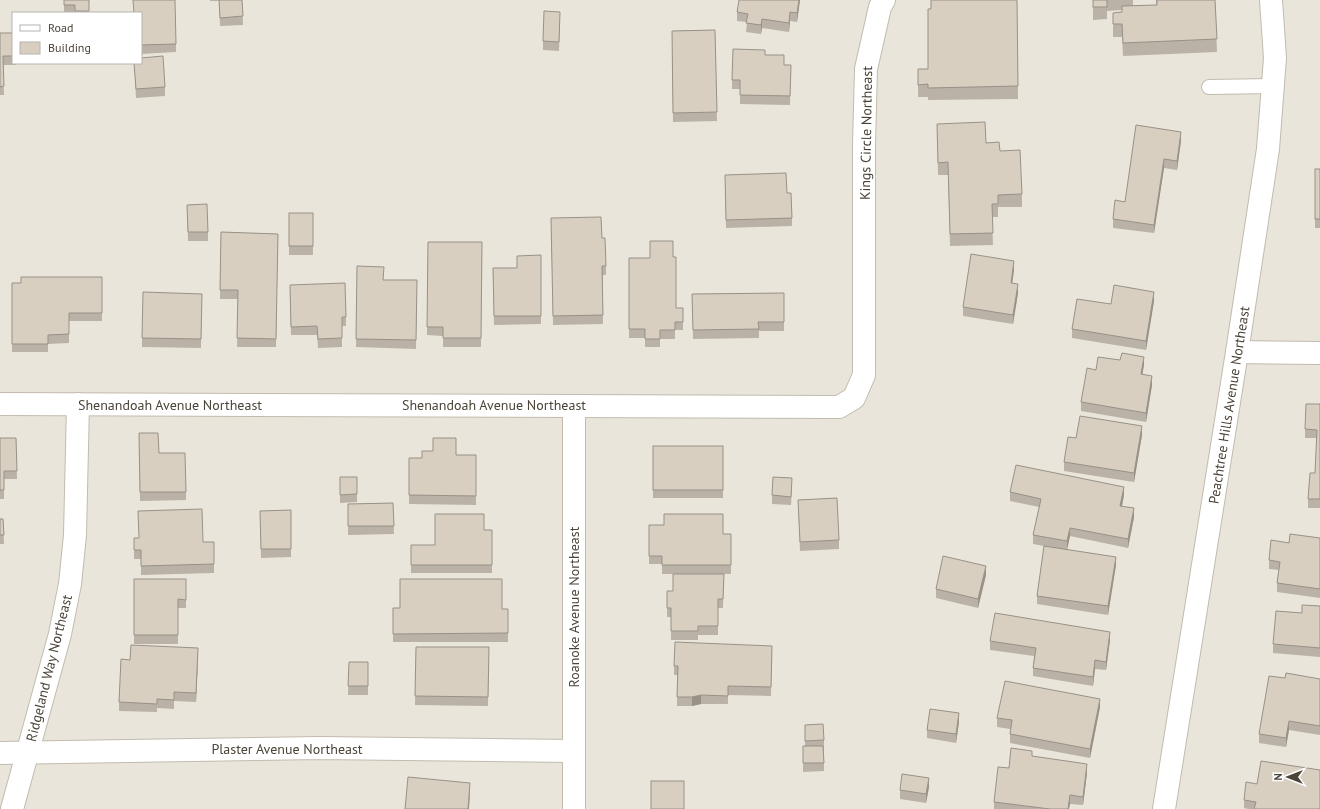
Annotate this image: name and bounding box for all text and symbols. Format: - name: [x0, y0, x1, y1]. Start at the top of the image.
- legend: [12, 12, 142, 64]
- text: Road: [48, 20, 73, 35]
- text: Building: [48, 40, 91, 55]
- street label: Kings Circle Northeast: [856, 66, 876, 200]
- street label: Peachtree Hills Avenue Northeast: [1204, 305, 1254, 505]
- street label: Shenandoah Avenue Northeast: [78, 396, 262, 414]
- street label: Shenandoah Avenue Northeast: [402, 396, 586, 414]
- street label: Roanoke Avenue Northeast: [565, 526, 583, 687]
- street label: Ridgeland Way Northeast: [22, 592, 76, 743]
- street label: Plaster Avenue Northeast: [211, 740, 363, 758]
- north arrow: [1268, 757, 1308, 797]
- text: N: [1271, 773, 1285, 781]

